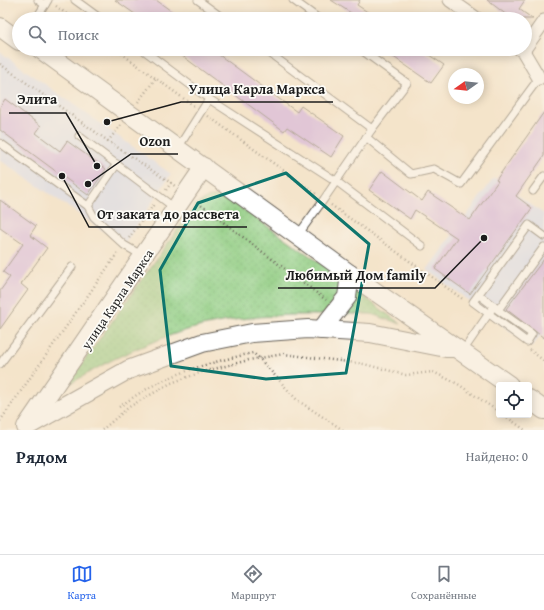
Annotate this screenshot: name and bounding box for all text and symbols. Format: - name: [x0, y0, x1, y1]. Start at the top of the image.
- search box: [12, 12, 532, 56]
- icon: search: [26, 23, 48, 45]
- text: Поиск: [58, 24, 99, 45]
- north arrow: [448, 68, 484, 104]
- callout: Улица Карла Маркса: [181, 76, 333, 102]
- text: Улица Карла Маркса: [189, 79, 326, 99]
- callout: Элита: [9, 87, 66, 113]
- text: Элита: [17, 89, 58, 109]
- callout: Ozon: [131, 128, 178, 154]
- text: Ozon: [139, 131, 171, 151]
- callout: От заката до рассвета: [89, 201, 247, 227]
- text: От заката до рассвета: [97, 204, 240, 224]
- street label: улица Карла Маркса: [76, 245, 159, 354]
- callout: Любимый Дом family: [278, 262, 435, 288]
- text: Любимый Дом family: [286, 265, 427, 285]
- map controls: [496, 382, 532, 418]
- button: locate: [496, 382, 532, 418]
- text: Рядом: [16, 444, 67, 469]
- text: Найдено: 0: [466, 447, 528, 466]
- tab: Карта: [67, 563, 96, 603]
- tab: Маршрут: [231, 563, 276, 603]
- tab: Сохранённые: [411, 563, 476, 603]

